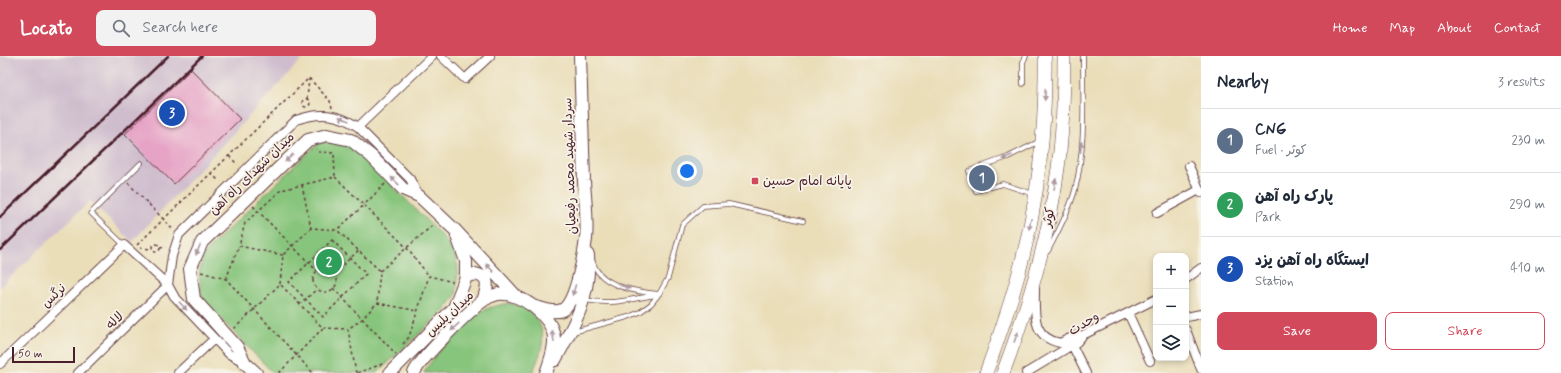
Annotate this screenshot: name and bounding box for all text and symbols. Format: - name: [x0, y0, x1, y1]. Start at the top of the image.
- search box: [96, 10, 376, 46]
- text: Locato: [20, 16, 72, 41]
- icon: search: [110, 17, 132, 39]
- text: Search here: [142, 18, 218, 38]
- text: Home: [1333, 19, 1367, 37]
- text: Map: [1389, 19, 1415, 37]
- text: About: [1437, 19, 1472, 37]
- text: Contact: [1494, 19, 1541, 37]
- text: Nearby: [1217, 71, 1269, 93]
- text: 3 results: [1498, 74, 1545, 91]
- one-way arrow: [1041, 89, 1048, 101]
- street label: سردار شهید محمد رفیعیان: [559, 97, 581, 235]
- pin: 3: [159, 98, 185, 128]
- one-way arrow: [338, 116, 349, 122]
- text: CNG: [1255, 120, 1286, 140]
- street label: میدان شهدای راه آهن: [206, 129, 298, 219]
- text: 1: [1227, 132, 1233, 149]
- text: 230 m: [1511, 132, 1545, 149]
- one-way arrow: [1078, 141, 1084, 153]
- text: Fuel · کوثر: [1255, 142, 1307, 159]
- one-way arrow: [284, 153, 294, 163]
- one-way arrow: [1000, 154, 1012, 160]
- your location: [677, 161, 697, 181]
- pin: 1: [969, 163, 995, 193]
- place label: پایانه امام حسین: [763, 173, 852, 191]
- one-way arrow: [390, 176, 400, 185]
- marker: پایانه امام حسین: [750, 176, 760, 186]
- one-way arrow: [1052, 177, 1058, 190]
- text: پارک راه آهن: [1255, 187, 1333, 207]
- text: 2: [1227, 196, 1233, 213]
- text: 290 m: [1509, 196, 1545, 213]
- street label: کوثر: [1039, 205, 1059, 229]
- text: Park: [1255, 209, 1281, 226]
- one-way arrow: [1026, 218, 1032, 230]
- one-way arrow: [195, 244, 201, 255]
- pin: 2: [316, 247, 342, 277]
- text: ایستگاه راه آهن یزد: [1255, 251, 1369, 271]
- map controls: [1153, 253, 1189, 361]
- button: +: [1153, 253, 1189, 289]
- text: 3: [1227, 260, 1233, 277]
- text: 410 m: [1510, 260, 1545, 277]
- one-way arrow: [485, 263, 495, 273]
- text: Station: [1255, 273, 1293, 290]
- street label: نرگس: [38, 280, 70, 312]
- one-way arrow: [571, 284, 577, 296]
- one-way arrow: [619, 285, 631, 291]
- street label: میدان پلیس: [422, 287, 478, 341]
- button: −: [1153, 289, 1189, 325]
- one-way arrow: [178, 301, 187, 310]
- street label: وحدت: [1065, 308, 1103, 340]
- street label: لاله: [103, 309, 127, 333]
- button: Save: [1217, 312, 1377, 350]
- button: Share: [1385, 312, 1545, 350]
- one-way arrow: [449, 323, 460, 332]
- button: layers: [1153, 325, 1189, 361]
- one-way arrow: [549, 329, 555, 342]
- one-way arrow: [1014, 330, 1020, 342]
- scale bar: [12, 345, 75, 364]
- text: 50 m: [18, 347, 43, 361]

